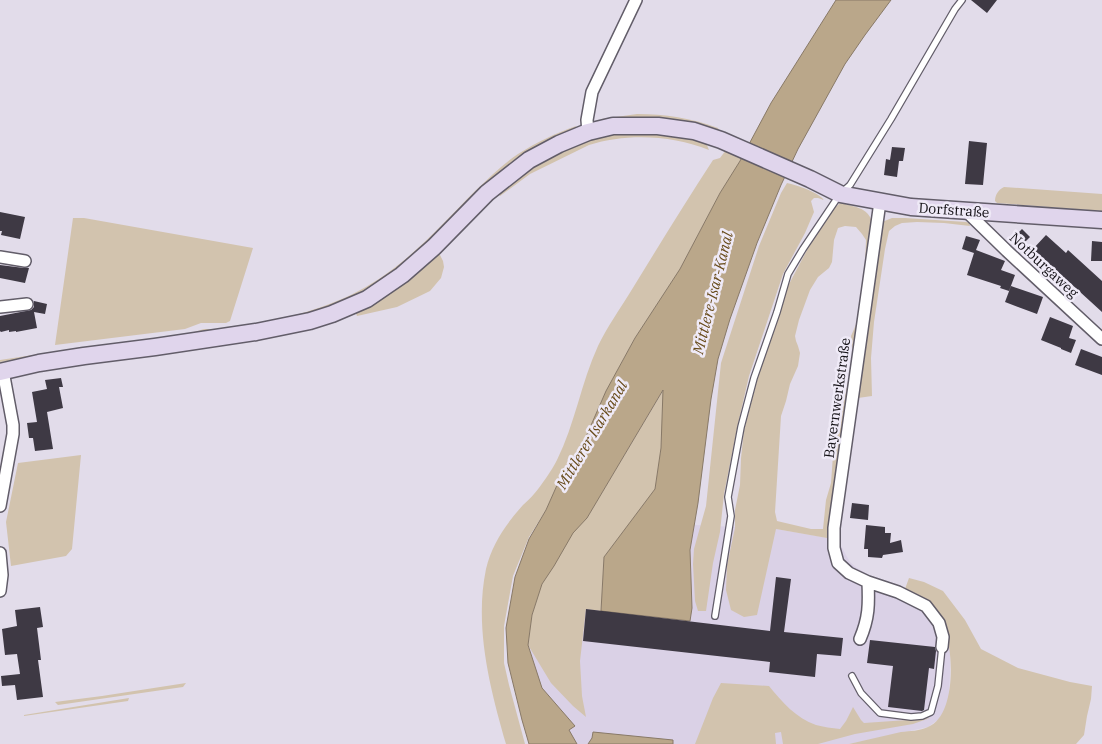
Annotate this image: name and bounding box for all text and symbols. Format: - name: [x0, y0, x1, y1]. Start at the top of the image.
- street label: Dorfstraße: [918, 199, 990, 221]
- street label: Notburgaweg: [1006, 228, 1083, 302]
- water label: Mittlere-Isar-Kanal: [688, 229, 737, 357]
- street label: Bayernwerkstraße: [820, 337, 854, 459]
- water label: Mittlerer Isarkanal: [551, 377, 632, 493]

